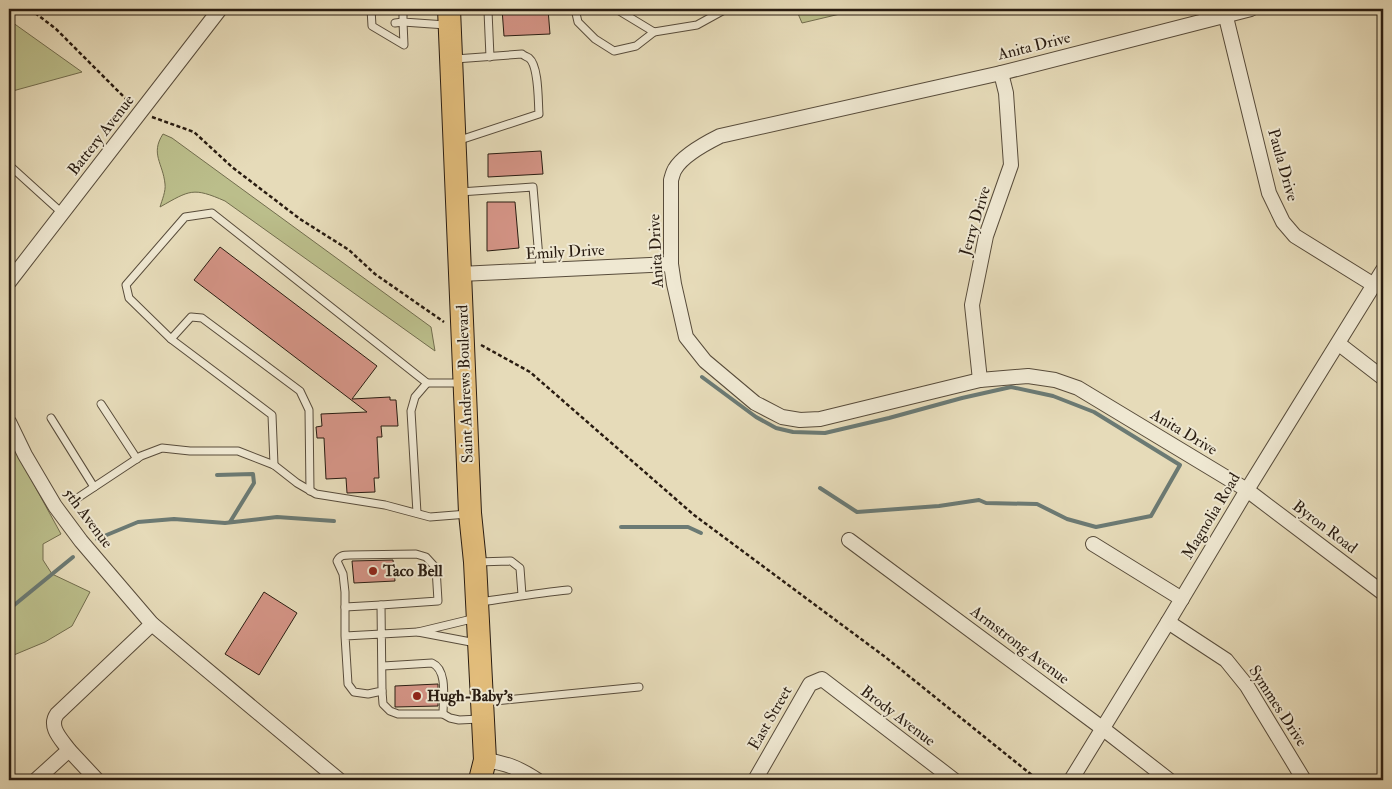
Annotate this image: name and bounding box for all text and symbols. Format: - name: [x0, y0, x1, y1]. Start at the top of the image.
- street label: Anita Drive: [995, 27, 1073, 65]
- street label: Battery Avenue: [63, 90, 139, 179]
- street label: Paula Drive: [1263, 126, 1303, 204]
- street label: Jerry Drive: [955, 183, 996, 260]
- street label: Anita Drive: [644, 213, 668, 290]
- street label: Emily Drive: [525, 240, 605, 264]
- street label: Saint Andrews Boulevard: [452, 304, 478, 463]
- street label: Anita Drive: [1146, 404, 1221, 460]
- street label: Magnolia Road: [1177, 469, 1245, 563]
- street label: 5th Avenue: [59, 484, 117, 552]
- street label: Byron Road: [1289, 496, 1362, 558]
- place label: Taco Bell: [382, 561, 443, 581]
- marker: Taco Bell: [367, 565, 379, 577]
- street label: Armstrong Avenue: [966, 601, 1074, 689]
- street label: Symmes Drive: [1244, 662, 1312, 751]
- street label: Brody Avenue: [857, 681, 940, 751]
- street label: East Street: [744, 682, 796, 754]
- place label: Hugh-Baby's: [427, 686, 513, 707]
- marker: Hugh-Baby's: [411, 690, 423, 702]

